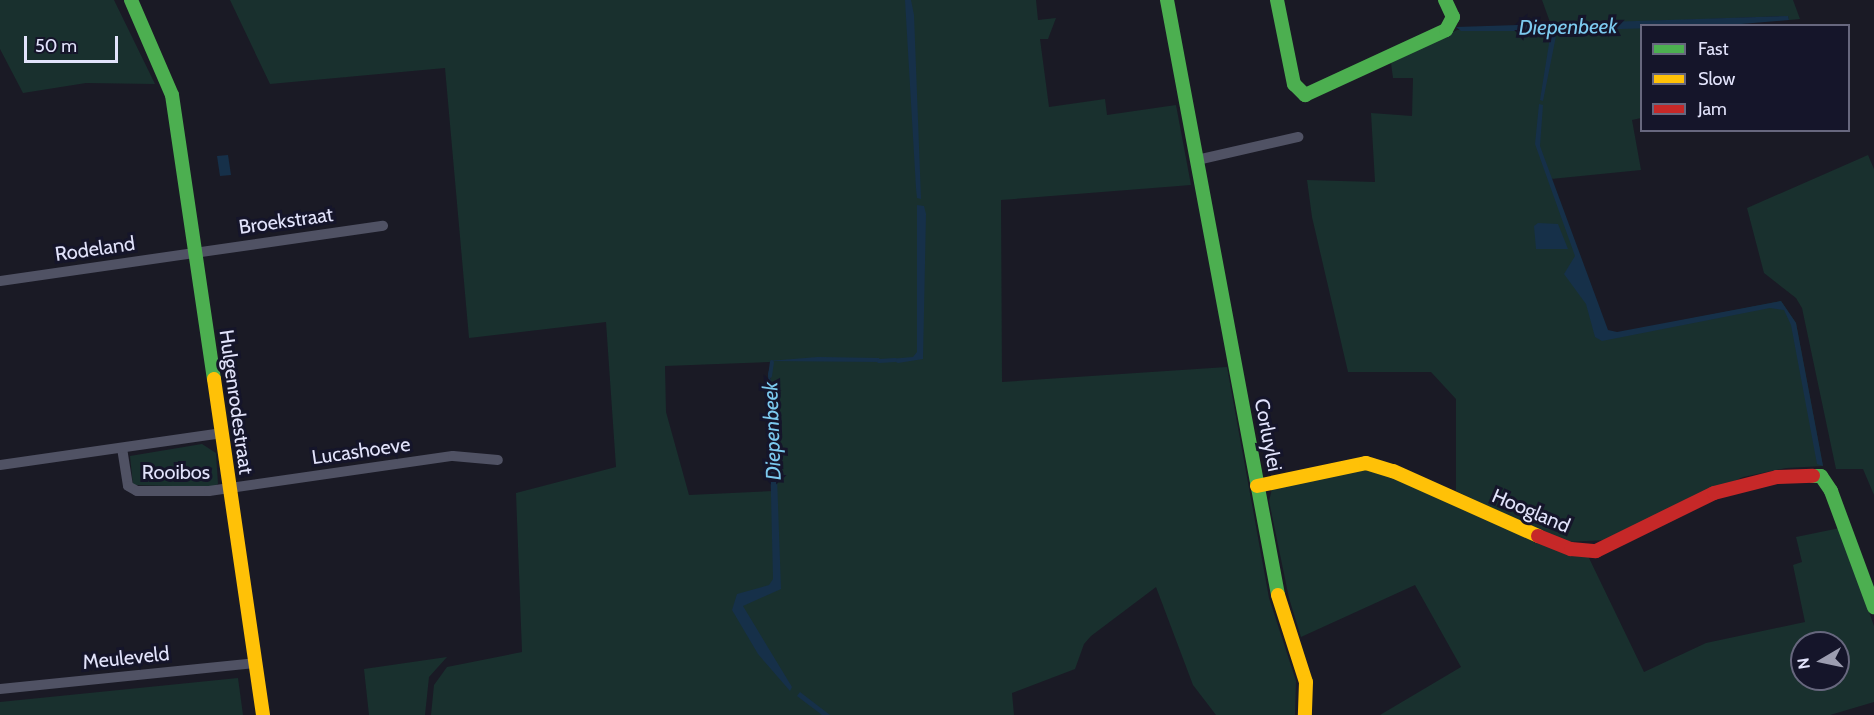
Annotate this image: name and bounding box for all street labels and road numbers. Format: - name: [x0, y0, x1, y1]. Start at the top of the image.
- street label: Broekstraat: [237, 203, 335, 239]
- street label: Rodeland: [53, 232, 137, 266]
- street label: Hulgenrodestraat: [214, 328, 258, 476]
- street label: Corluylei: [1249, 397, 1287, 473]
- street label: Lucashoeve: [310, 432, 412, 470]
- street label: Rooibos: [142, 460, 210, 484]
- street label: Hoogland: [1488, 484, 1574, 538]
- street label: Meuleveld: [81, 642, 171, 674]

